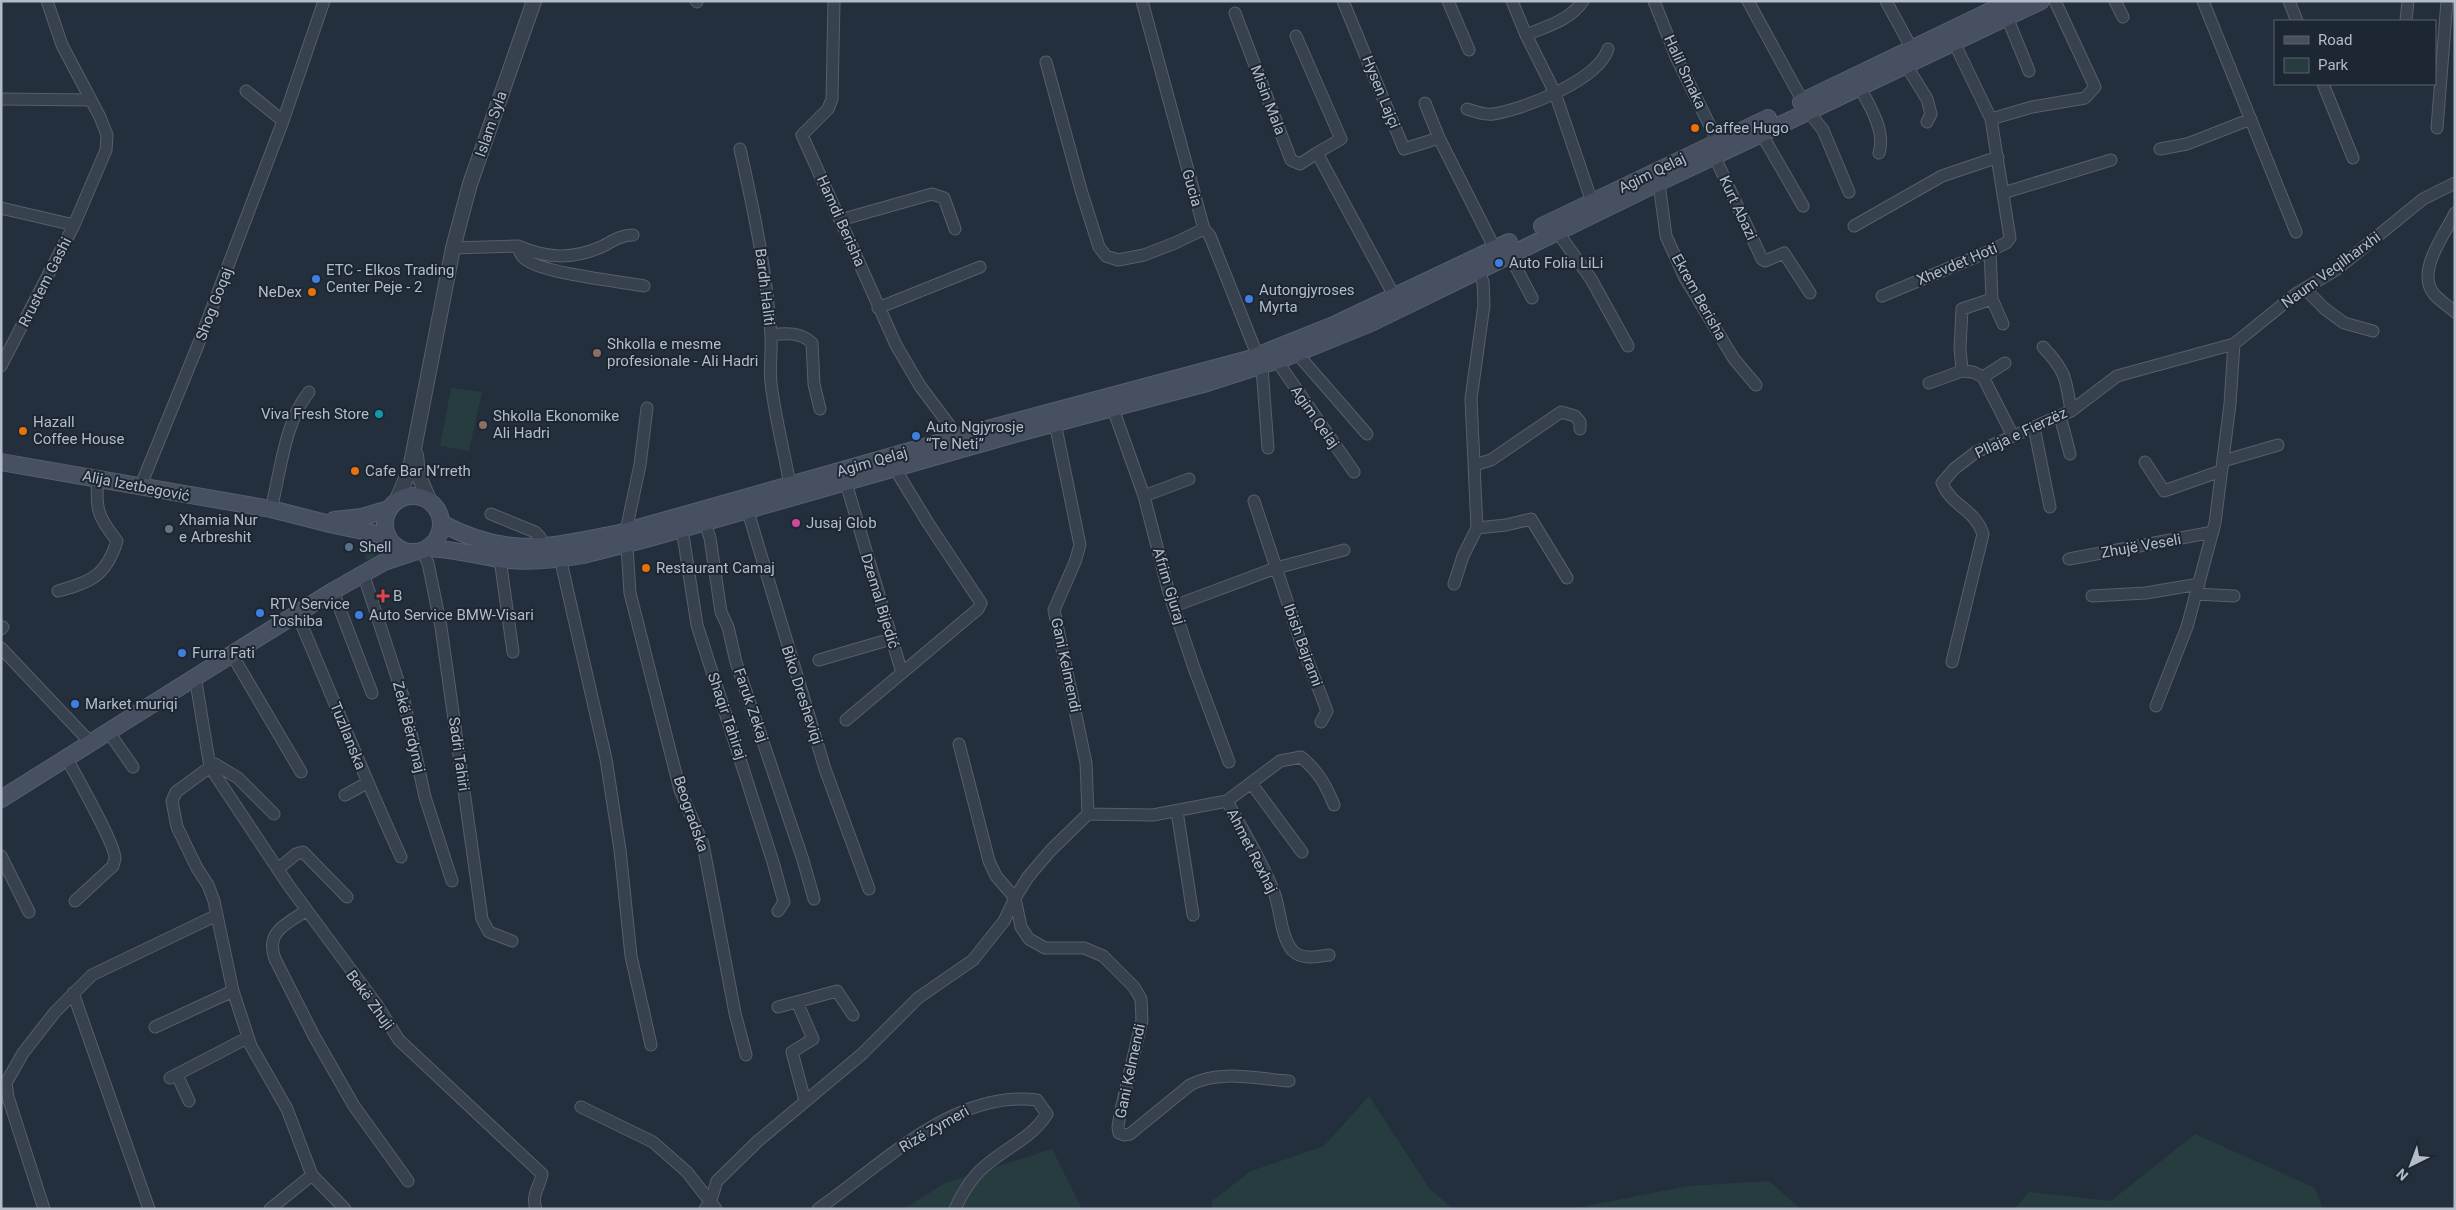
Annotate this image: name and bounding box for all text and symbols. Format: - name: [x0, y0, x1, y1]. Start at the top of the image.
- legend: [2274, 20, 2436, 85]
- text: Road: [2318, 31, 2352, 49]
- street label: Halil Smaka: [1660, 32, 1710, 112]
- street label: Hysen Lajçi: [1358, 53, 1404, 131]
- text: Park: [2318, 56, 2349, 74]
- street label: Misin Mala: [1246, 63, 1290, 137]
- street label: Islam Syla: [471, 89, 511, 159]
- place label: Caffee Hugo: [1705, 119, 1789, 137]
- marker: Caffee Hugo: [1689, 122, 1701, 134]
- street label: Agim Qelaj: [1616, 149, 1688, 197]
- street label: Gucia: [1178, 167, 1206, 209]
- street label: Hamdi Berisha: [813, 173, 869, 269]
- street label: Kurt Abazi: [1715, 173, 1761, 243]
- street label: Naum Veqilharxhi: [2278, 228, 2384, 312]
- street label: Rrustem Gashi: [15, 234, 75, 330]
- street label: Xhevdet Hoti: [1914, 239, 2000, 289]
- street label: Bardh Haliti: [751, 247, 779, 327]
- street label: Ekrem Berisha: [1668, 251, 1730, 343]
- place label: Auto Folia LiLi: [1509, 254, 1603, 272]
- marker: Auto Folia LiLi: [1493, 257, 1505, 269]
- place label: ETC - Elkos Trading Center Peje - 2: [326, 261, 454, 296]
- street label: Shog Goqaj: [192, 265, 236, 343]
- marker: ETC - Elkos Trading Center Peje - 2: [310, 273, 322, 285]
- place label: Autongjyroses Myrta: [1259, 281, 1355, 316]
- place label: NeDex: [258, 283, 303, 301]
- marker: NeDex: [306, 286, 318, 298]
- marker: Autongjyroses Myrta: [1243, 293, 1255, 305]
- place label: Shkolla e mesme profesionale - Ali Hadri: [607, 335, 758, 370]
- marker: Shkolla e mesme profesionale - Ali Hadri: [591, 347, 603, 359]
- street label: Agim Qelaj: [1287, 382, 1343, 452]
- street label: Pllaja e Fierzëz: [1972, 404, 2070, 462]
- place label: Viva Fresh Store: [261, 405, 369, 423]
- place label: Shkolla Ekonomike Ali Hadri: [493, 407, 619, 442]
- marker: Viva Fresh Store: [373, 408, 385, 420]
- place label: Hazall Coffee House: [33, 413, 124, 448]
- place label: Auto Ngjyrosje “Te Neti”: [926, 418, 1024, 453]
- marker: Shkolla Ekonomike Ali Hadri: [477, 419, 489, 431]
- marker: Hazall Coffee House: [17, 425, 29, 437]
- marker: Auto Ngjyrosje “Te Neti”: [910, 430, 922, 442]
- street label: Agim Qelaj: [835, 443, 909, 481]
- place label: Cafe Bar N’rreth: [365, 462, 471, 480]
- marker: Cafe Bar N’rreth: [349, 465, 361, 477]
- street label: Alija Izetbegović: [81, 467, 191, 505]
- place label: Xhamia Nur e Arbreshit: [179, 511, 258, 546]
- place label: Jusaj Glob: [806, 514, 877, 532]
- marker: Jusaj Glob: [790, 517, 802, 529]
- marker: Xhamia Nur e Arbreshit: [163, 523, 175, 535]
- street label: Zhujë Veseli: [2100, 530, 2182, 562]
- place label: Shell: [359, 538, 391, 556]
- marker: Shell: [343, 541, 355, 553]
- street label: Afrim Gjuraj: [1149, 545, 1189, 627]
- street label: Dzemal Bijedić: [857, 551, 903, 651]
- place label: Restaurant Camaj: [656, 559, 775, 577]
- marker: Restaurant Camaj: [640, 562, 652, 574]
- place label: B: [393, 587, 402, 605]
- marker: B: [377, 590, 389, 602]
- place label: RTV Service Toshiba: [270, 595, 350, 630]
- street label: Ibish Bajrami: [1280, 601, 1326, 689]
- place label: Auto Service BMW-Visari: [369, 606, 534, 624]
- marker: RTV Service Toshiba: [254, 607, 266, 619]
- marker: Auto Service BMW-Visari: [353, 609, 365, 621]
- street label: Gani Kelmendi: [1047, 616, 1085, 714]
- street label: Biko Dresheviqi: [778, 643, 826, 747]
- place label: Furra Fati: [192, 644, 255, 662]
- marker: Furra Fati: [176, 647, 188, 659]
- street label: Faruk Zekaj: [730, 666, 772, 744]
- street label: Shaqir Tahiraj: [704, 670, 750, 762]
- street label: Zekë Bërdynaj: [389, 679, 429, 775]
- place label: Market muriqi: [85, 695, 178, 713]
- marker: Market muriqi: [69, 698, 81, 710]
- street label: Tuzllanska: [326, 700, 370, 772]
- street label: Sadri Tahiri: [445, 716, 473, 792]
- street label: Beogradska: [670, 774, 712, 854]
- street label: Ahmet Rexhaj: [1223, 806, 1281, 896]
- street label: Bekë Zhuji: [342, 967, 398, 1033]
- street label: Gani Kelmendi: [1111, 1022, 1149, 1120]
- street label: Rizë Zymeri: [896, 1102, 972, 1156]
- north arrow: [2386, 1140, 2436, 1190]
- text: N: [2393, 1165, 2411, 1184]

